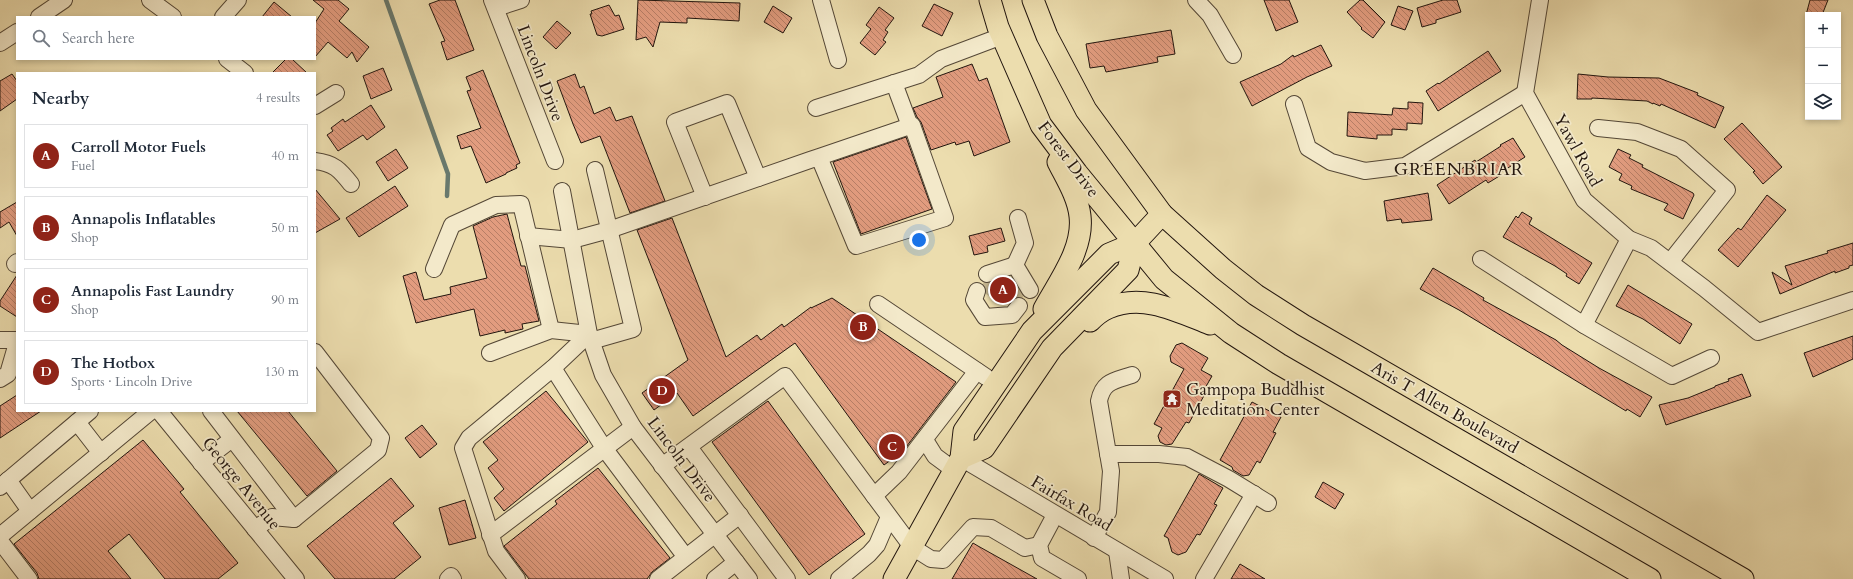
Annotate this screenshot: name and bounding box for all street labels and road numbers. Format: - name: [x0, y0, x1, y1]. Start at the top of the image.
- street label: Lincoln Drive: [512, 22, 569, 125]
- street label: Yawl Road: [1548, 110, 1607, 191]
- street label: Forest Drive: [1032, 117, 1105, 202]
- street label: Aris T Allen Boulevard: [1367, 356, 1523, 459]
- street label: Lincoln Drive: [642, 412, 721, 507]
- street label: George Avenue: [197, 432, 286, 535]
- street label: Fairfax Road: [1027, 470, 1117, 537]

